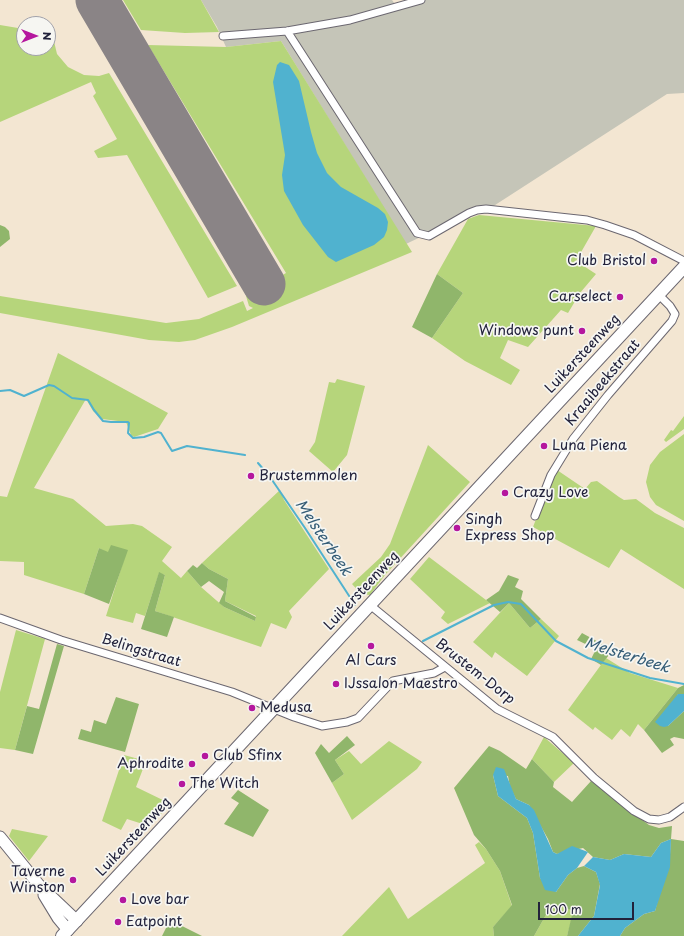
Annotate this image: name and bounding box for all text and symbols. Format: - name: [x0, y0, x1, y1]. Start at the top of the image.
- north arrow: [16, 16, 56, 56]
- text: N: [39, 32, 56, 40]
- place label: Club Bristol: [567, 253, 646, 269]
- marker: Club Bristol: [649, 256, 659, 266]
- place label: Carselect: [549, 289, 612, 305]
- marker: Carselect: [615, 292, 625, 302]
- street label: Luikersteenweg: [542, 311, 624, 397]
- place label: Windows punt: [479, 323, 574, 339]
- marker: Windows punt: [577, 326, 587, 336]
- street label: Kraaibeekstraat: [562, 336, 644, 430]
- place label: Luna Piena: [552, 438, 627, 454]
- marker: Luna Piena: [539, 441, 549, 451]
- place label: Brustemmolen: [259, 468, 357, 484]
- marker: Brustemmolen: [246, 471, 256, 481]
- place label: Crazy Love: [513, 485, 588, 501]
- marker: Crazy Love: [500, 488, 510, 498]
- water label: Melsterbeek: [291, 497, 355, 579]
- place label: Singh Express Shop: [465, 512, 554, 544]
- marker: Singh Express Shop: [452, 523, 462, 533]
- street label: Luikersteenweg: [321, 548, 403, 634]
- street label: Belingstraat: [99, 631, 183, 671]
- water label: Melsterbeek: [582, 635, 672, 677]
- street label: Brustem-Dorp: [432, 636, 518, 708]
- marker: Al Cars: [366, 641, 376, 651]
- place label: Al Cars: [346, 653, 396, 669]
- place label: IJssalon Maestro: [344, 676, 458, 692]
- marker: IJssalon Maestro: [331, 679, 341, 689]
- place label: Medusa: [260, 700, 312, 716]
- marker: Medusa: [247, 703, 257, 713]
- place label: Club Sfinx: [213, 748, 282, 764]
- marker: Club Sfinx: [200, 751, 210, 761]
- place label: Aphrodite: [117, 756, 184, 772]
- marker: Aphrodite: [187, 759, 197, 769]
- place label: The Witch: [190, 776, 259, 792]
- marker: The Witch: [177, 779, 187, 789]
- street label: Luikersteenweg: [93, 794, 175, 880]
- place label: Taverne Winston: [10, 864, 65, 896]
- marker: Taverne Winston: [68, 875, 78, 885]
- place label: Love bar: [131, 892, 189, 908]
- scale bar: [540, 894, 636, 920]
- marker: Love bar: [118, 895, 128, 905]
- text: 100 m: [545, 900, 582, 918]
- place label: Eatpoint: [126, 914, 182, 930]
- marker: Eatpoint: [113, 917, 123, 927]

